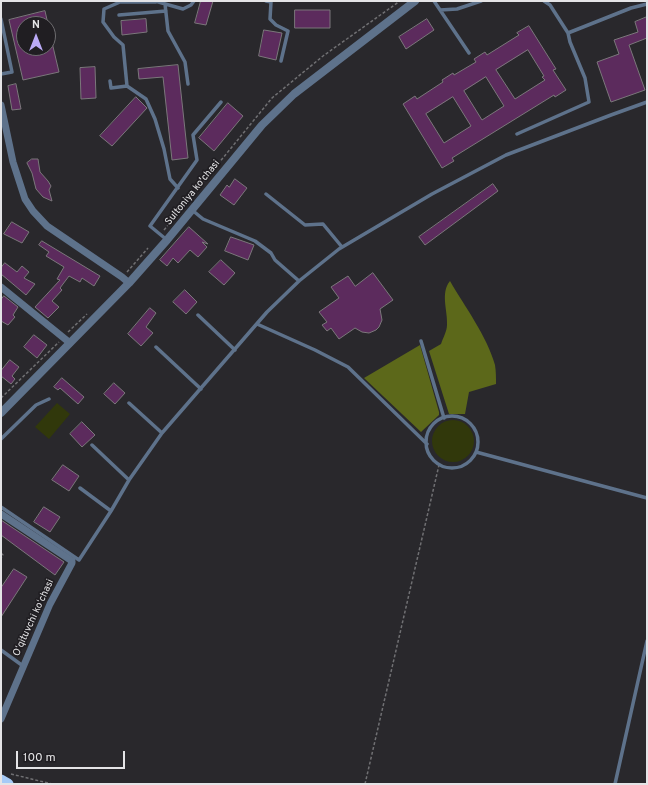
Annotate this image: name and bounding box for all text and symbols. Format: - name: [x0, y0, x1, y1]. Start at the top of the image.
- north arrow: [16, 16, 56, 56]
- text: N: [32, 18, 40, 32]
- street label: Sultoniya ko'chasi: [163, 158, 223, 228]
- street label: Oʻqituvchi koʻchasi: [11, 578, 57, 658]
- scale bar: [18, 743, 127, 769]
- text: 100 m: [23, 750, 56, 766]

